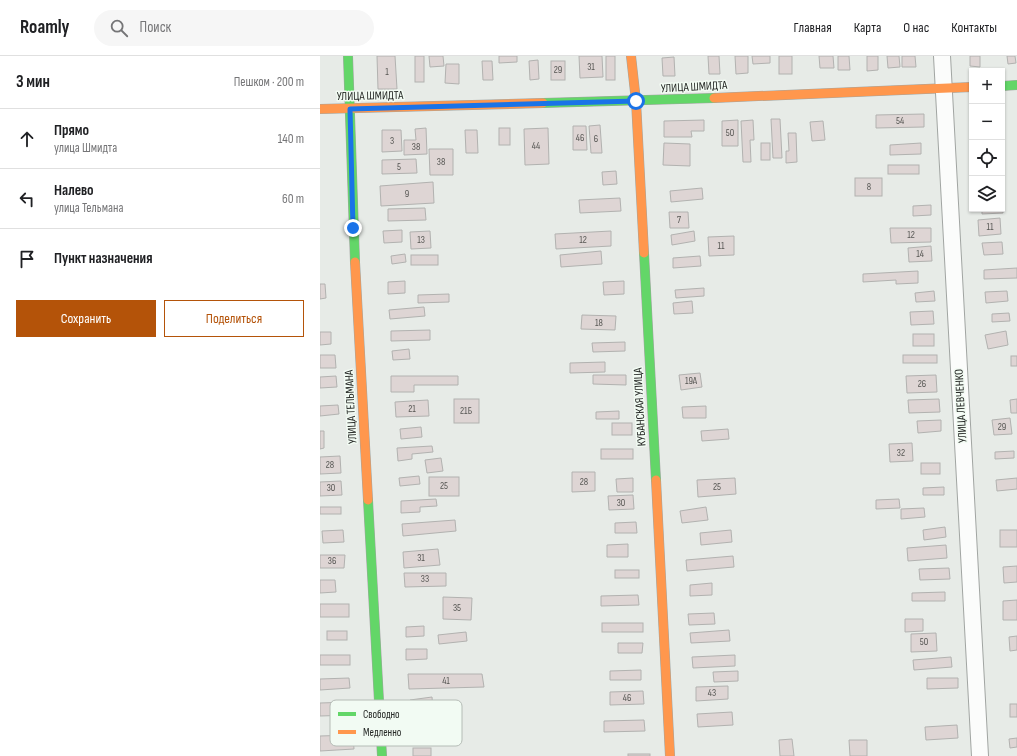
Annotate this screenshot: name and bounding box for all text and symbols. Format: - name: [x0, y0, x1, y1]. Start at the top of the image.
- search box: [94, 10, 374, 46]
- text: Roamly: [20, 16, 70, 39]
- icon: search: [108, 17, 130, 39]
- text: Поиск: [140, 18, 171, 37]
- text: Главная: [794, 19, 832, 36]
- text: Карта: [854, 19, 881, 36]
- text: О нас: [903, 19, 929, 36]
- text: Контакты: [951, 19, 997, 36]
- house number: 31: [587, 61, 595, 73]
- house number: 29: [554, 64, 562, 76]
- house number: 1: [385, 66, 389, 78]
- map controls: [969, 68, 1005, 212]
- button: +: [969, 68, 1005, 104]
- text: 3 мин: [16, 72, 50, 92]
- text: Пешком · 200 m: [234, 74, 304, 90]
- street label: УЛИЦА ШМИДТА: [660, 78, 729, 96]
- street label: УЛИЦА ШМИДТА: [337, 88, 404, 104]
- route start: [627, 92, 645, 110]
- button: −: [969, 104, 1005, 140]
- house number: 54: [896, 115, 904, 127]
- text: Прямо: [54, 121, 89, 140]
- house number: 50: [726, 127, 734, 139]
- icon: ahead: [16, 128, 38, 150]
- text: 140 m: [278, 131, 304, 147]
- house number: 46: [576, 132, 584, 144]
- house number: 6: [594, 133, 598, 145]
- house number: 3: [390, 135, 394, 147]
- text: улица Шмидта: [54, 140, 117, 156]
- house number: 44: [532, 140, 540, 152]
- button: locate: [969, 140, 1005, 176]
- house number: 38: [412, 141, 420, 153]
- house number: 38: [437, 156, 445, 168]
- house number: 5: [397, 161, 401, 173]
- button: layers: [969, 176, 1005, 212]
- text: Налево: [54, 181, 94, 200]
- house number: 8: [867, 181, 871, 193]
- icon: left: [16, 188, 38, 210]
- house number: 9: [405, 188, 409, 200]
- text: 60 m: [282, 191, 304, 207]
- text: улица Тельмана: [54, 200, 123, 216]
- house number: 7: [677, 214, 681, 226]
- route end: [344, 219, 362, 237]
- house number: 11: [987, 221, 994, 233]
- house number: 12: [907, 229, 915, 241]
- house number: 13: [417, 234, 425, 246]
- house number: 12: [579, 234, 587, 246]
- house number: 11: [718, 240, 725, 252]
- icon: arrive: [16, 248, 38, 270]
- house number: 14: [916, 248, 924, 260]
- text: Пункт назначения: [54, 249, 152, 268]
- button: Сохранить: [16, 300, 156, 337]
- button: Поделиться: [164, 300, 304, 337]
- house number: 18: [595, 317, 603, 329]
- street label: КУБАНСКАЯ УЛИЦА: [630, 366, 650, 447]
- street label: УЛИЦА ТЕЛЬМАНА: [342, 369, 360, 444]
- street label: УЛИЦА ЛЕВЧЕНКО: [952, 369, 970, 443]
- house number: 19А: [685, 375, 698, 387]
- house number: 26: [918, 378, 926, 390]
- house number: 21: [408, 403, 416, 415]
- house number: 21Б: [460, 405, 473, 417]
- house number: 29: [998, 421, 1006, 433]
- house number: 32: [897, 447, 905, 459]
- house number: 28: [326, 459, 334, 471]
- house number: 28: [580, 476, 588, 488]
- house number: 25: [440, 480, 448, 492]
- house number: 25: [713, 481, 721, 493]
- house number: 30: [327, 482, 335, 494]
- house number: 30: [617, 497, 625, 509]
- house number: 31: [417, 552, 425, 564]
- house number: 36: [328, 555, 336, 567]
- house number: 33: [421, 573, 429, 585]
- house number: 35: [453, 602, 461, 614]
- house number: 50: [920, 636, 928, 648]
- house number: 41: [442, 675, 450, 687]
- house number: 43: [708, 687, 716, 699]
- house number: 46: [623, 692, 631, 704]
- legend: [330, 700, 462, 746]
- text: Свободно: [363, 708, 400, 721]
- text: Медленно: [363, 726, 402, 739]

